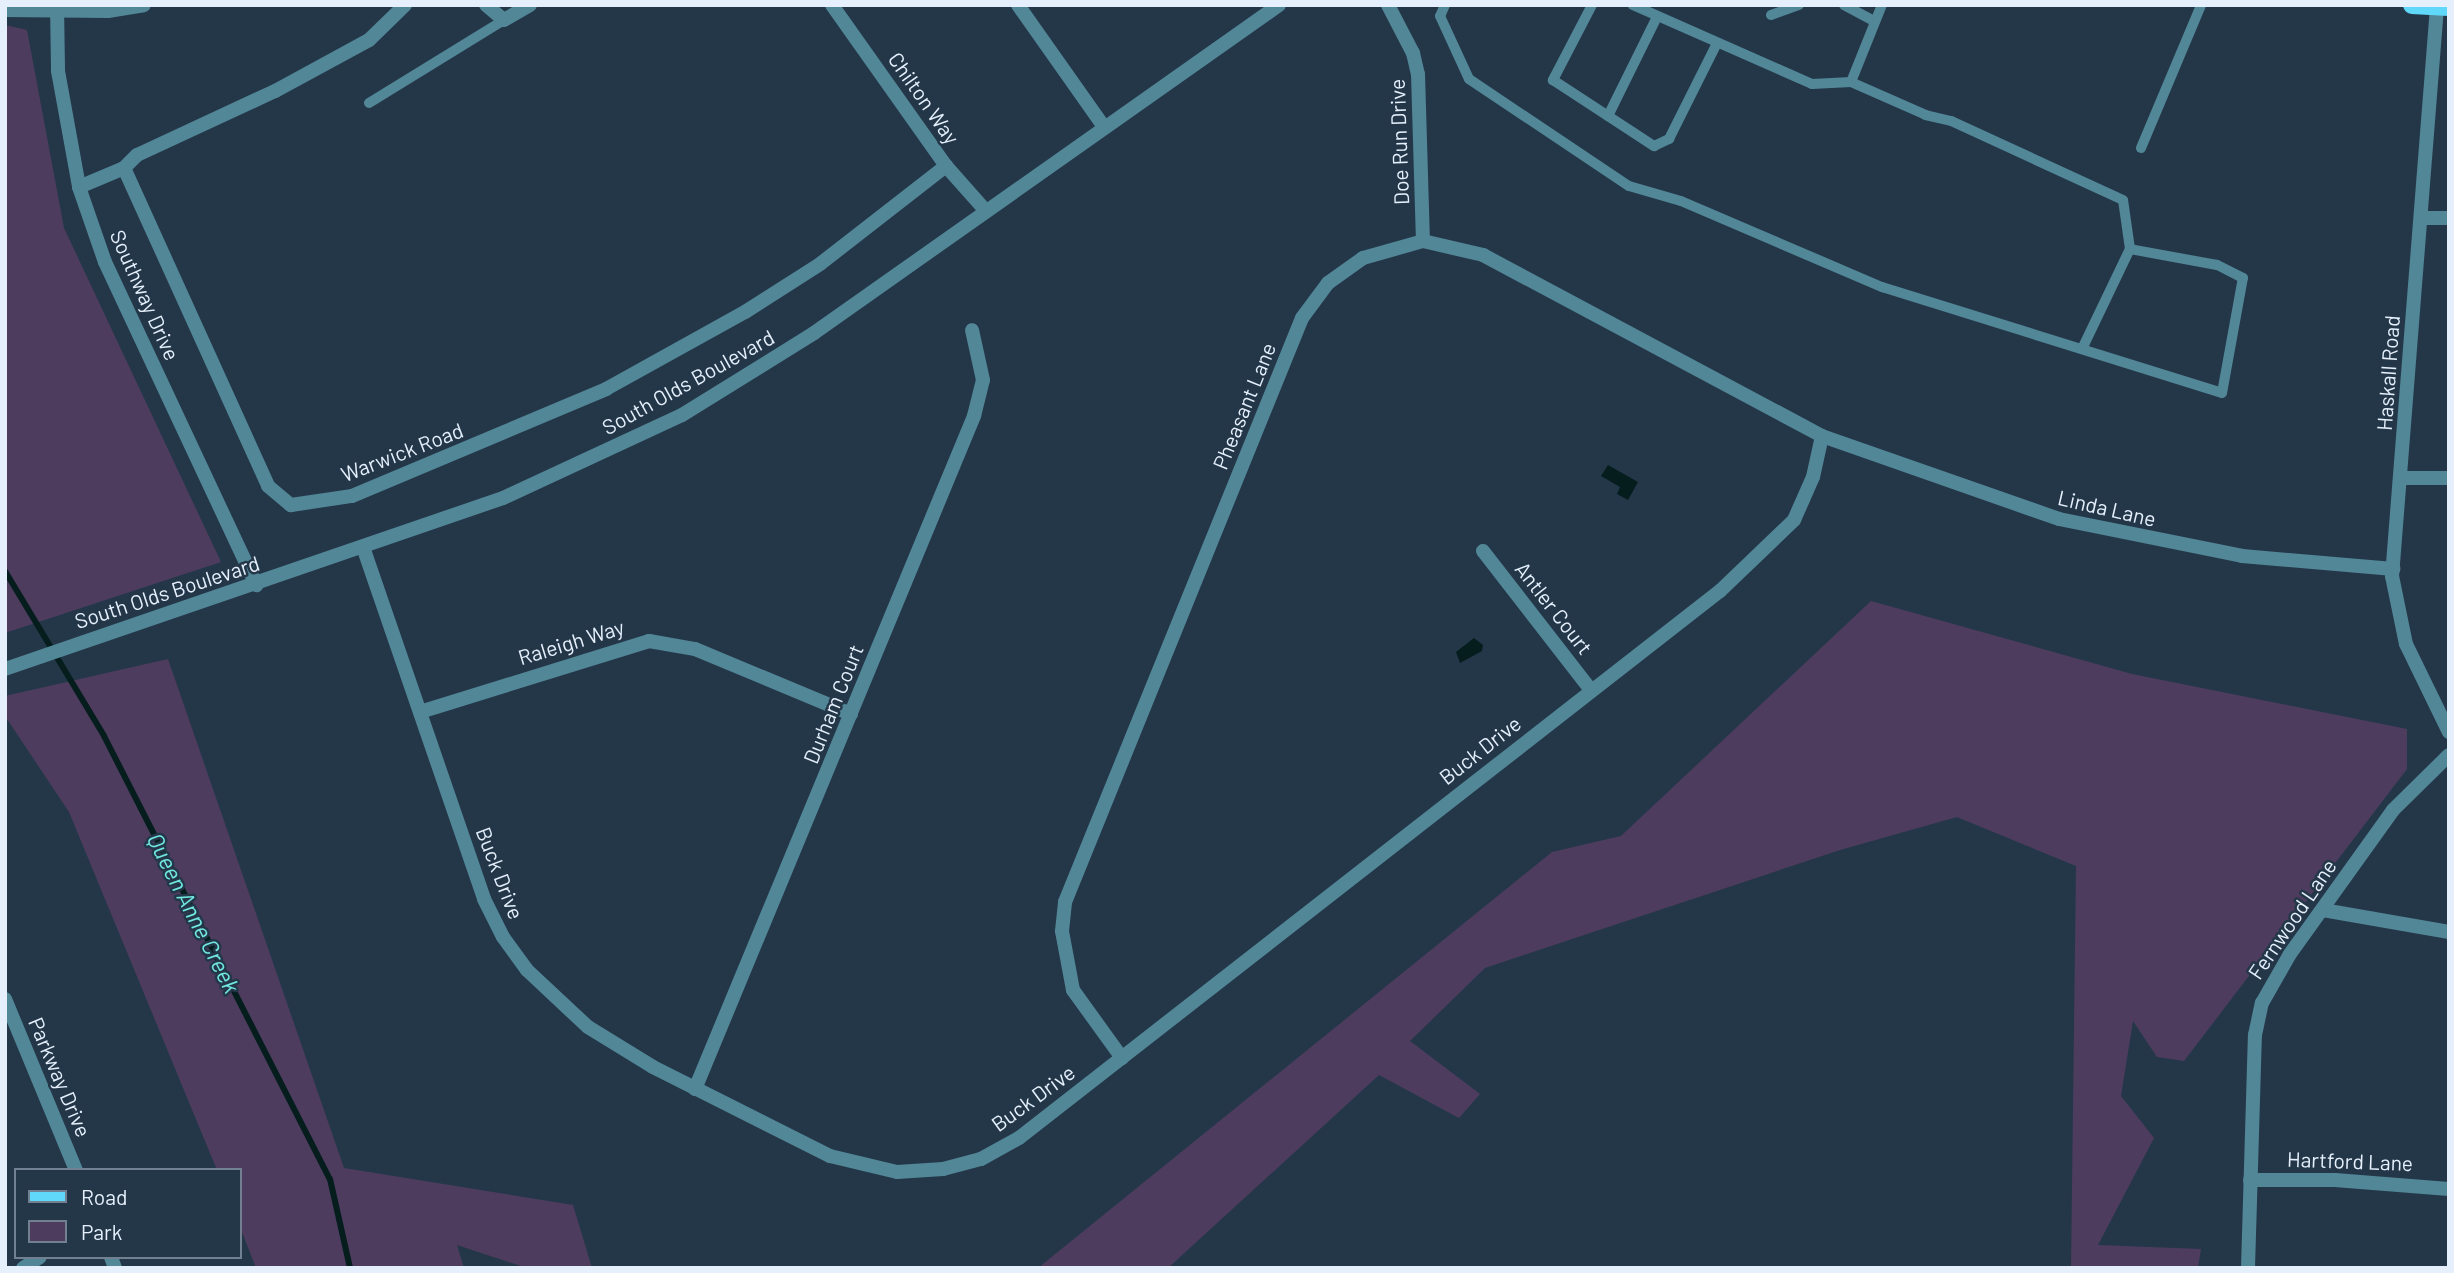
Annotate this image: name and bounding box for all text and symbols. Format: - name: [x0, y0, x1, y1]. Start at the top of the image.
- street label: Chilton Way: [883, 47, 965, 149]
- street label: Doe Run Drive: [1384, 78, 1414, 206]
- street label: Southway Drive: [105, 226, 185, 364]
- street label: Haskall Road: [2371, 314, 2405, 432]
- street label: South Olds Boulevard: [598, 324, 778, 440]
- street label: Pheasant Lane: [1207, 339, 1281, 473]
- street label: Warwick Road: [337, 417, 467, 487]
- street label: Linda Lane: [2056, 484, 2158, 532]
- street label: South Olds Boulevard: [71, 550, 263, 634]
- street label: Antler Court: [1510, 557, 1598, 659]
- street label: Raleigh Way: [515, 614, 627, 670]
- street label: Durham Court: [798, 641, 868, 767]
- street label: Buck Drive: [1434, 710, 1526, 790]
- street label: Buck Drive: [471, 823, 529, 923]
- water label: Queen Anne Creek: [142, 829, 246, 997]
- street label: Fernwood Lane: [2243, 854, 2341, 984]
- street label: Parkway Drive: [24, 1013, 96, 1141]
- street label: Buck Drive: [987, 1059, 1079, 1137]
- street label: Hartford Lane: [2286, 1146, 2414, 1176]
- legend: [14, 1168, 242, 1259]
- text: Road: [81, 1184, 127, 1209]
- text: Park: [81, 1219, 122, 1244]

